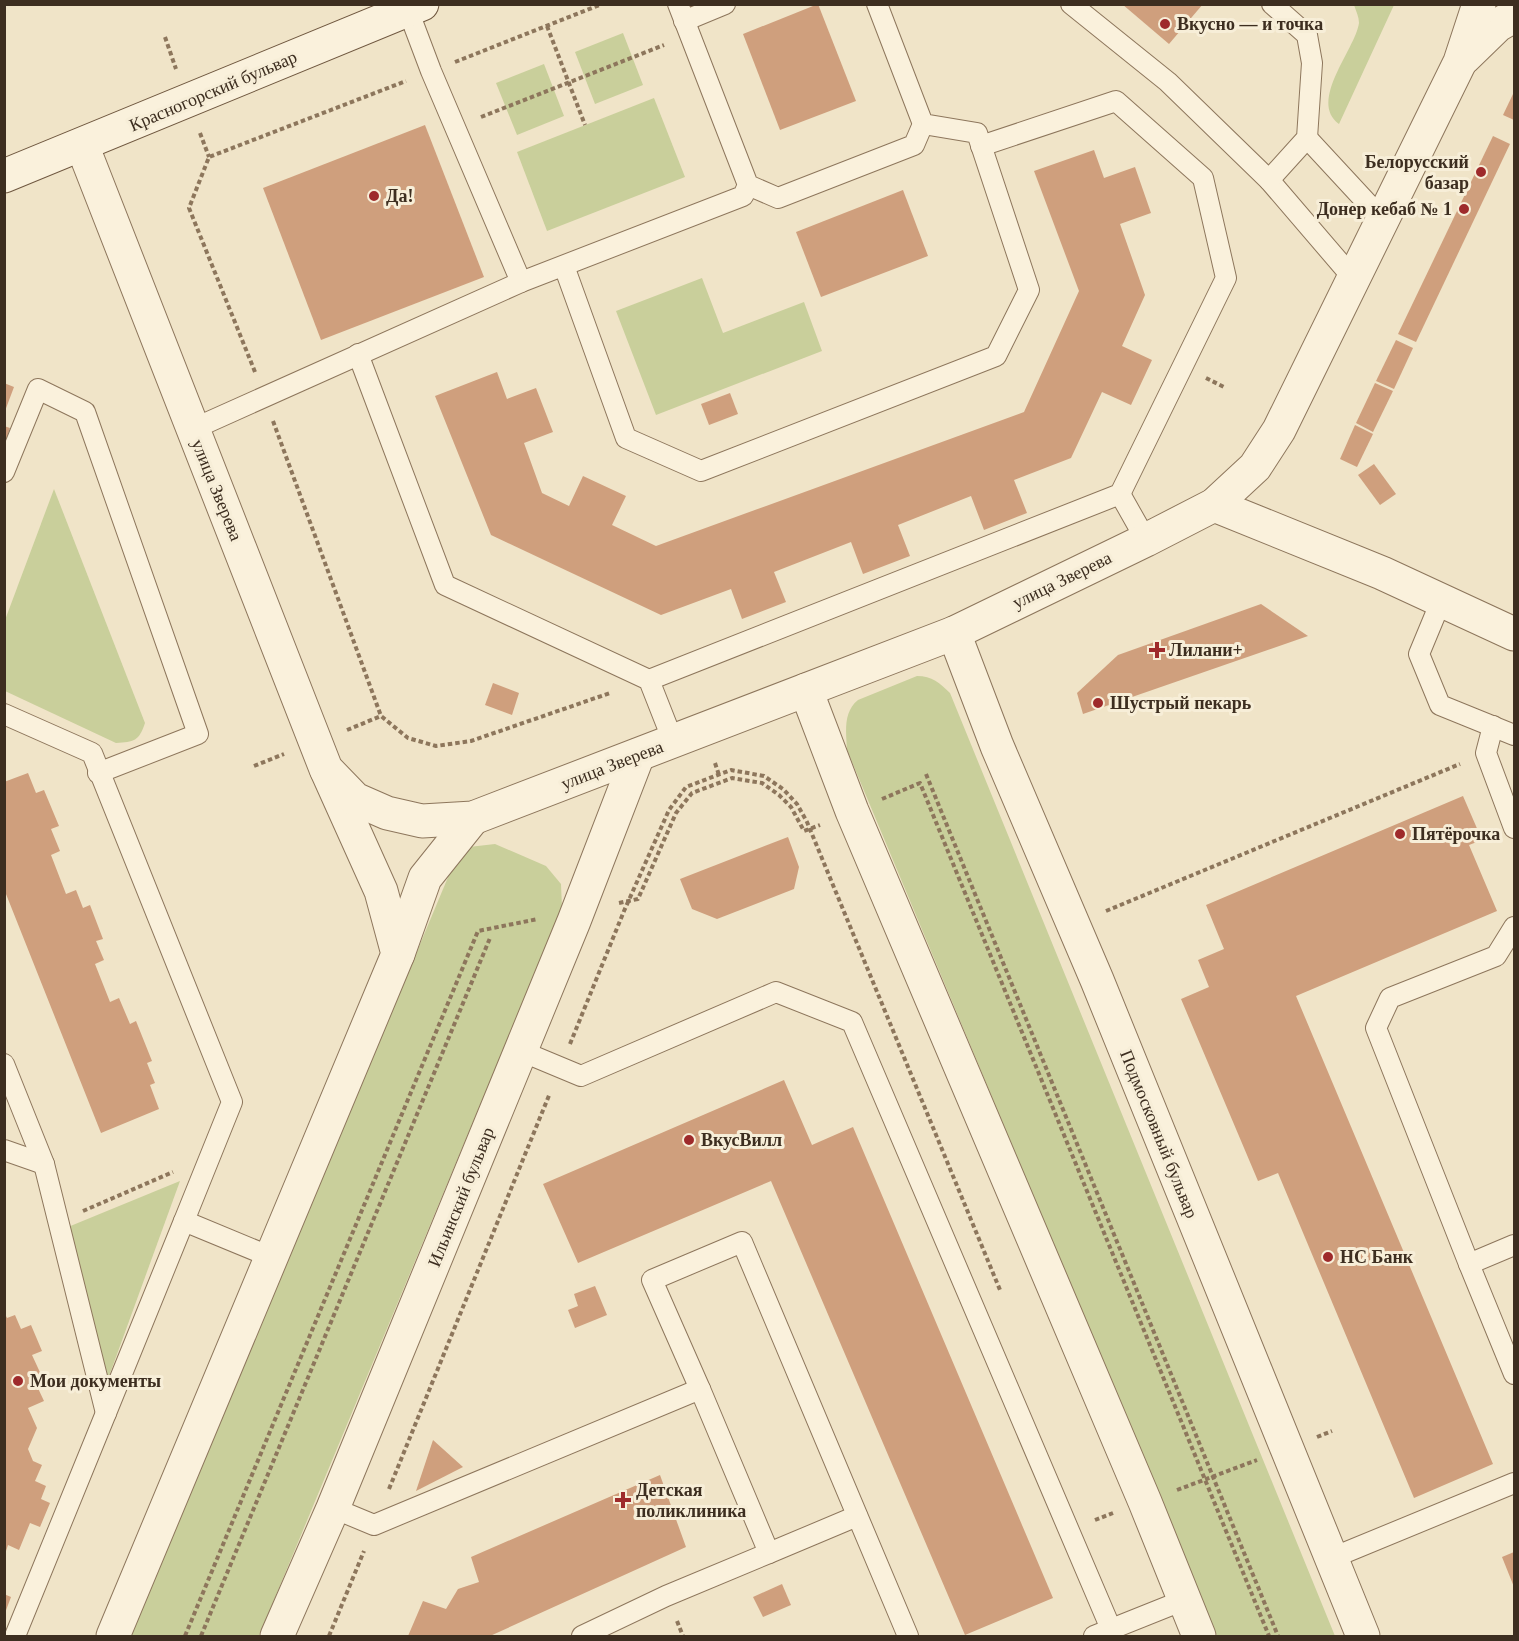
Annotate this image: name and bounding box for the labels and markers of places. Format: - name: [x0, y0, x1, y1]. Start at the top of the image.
- place label: Вкусно — и точка: [1177, 14, 1323, 34]
- marker: Вкусно — и точка: [1158, 17, 1172, 31]
- place label: Белорусский базар: [1365, 152, 1469, 193]
- marker: Белорусский базар: [1474, 165, 1488, 179]
- place label: Да!: [386, 186, 413, 206]
- marker: Да!: [367, 189, 381, 203]
- place label: Донер кебаб № 1: [1317, 199, 1452, 219]
- marker: Донер кебаб № 1: [1457, 202, 1471, 216]
- place label: Лилани+: [1169, 640, 1243, 660]
- marker: Лилани+: [1150, 643, 1164, 657]
- place label: Шустрый пекарь: [1110, 693, 1252, 713]
- marker: Шустрый пекарь: [1091, 696, 1105, 710]
- place label: Пятёрочка: [1412, 824, 1500, 844]
- marker: Пятёрочка: [1393, 827, 1407, 841]
- place label: ВкусВилл: [701, 1130, 782, 1150]
- marker: ВкусВилл: [682, 1133, 696, 1147]
- place label: НС Банк: [1340, 1247, 1414, 1267]
- marker: НС Банк: [1321, 1250, 1335, 1264]
- place label: Мои документы: [30, 1371, 161, 1391]
- marker: Мои документы: [11, 1374, 25, 1388]
- place label: Детская поликлиника: [636, 1480, 746, 1521]
- marker: Детская поликлиника: [614, 1491, 632, 1509]

